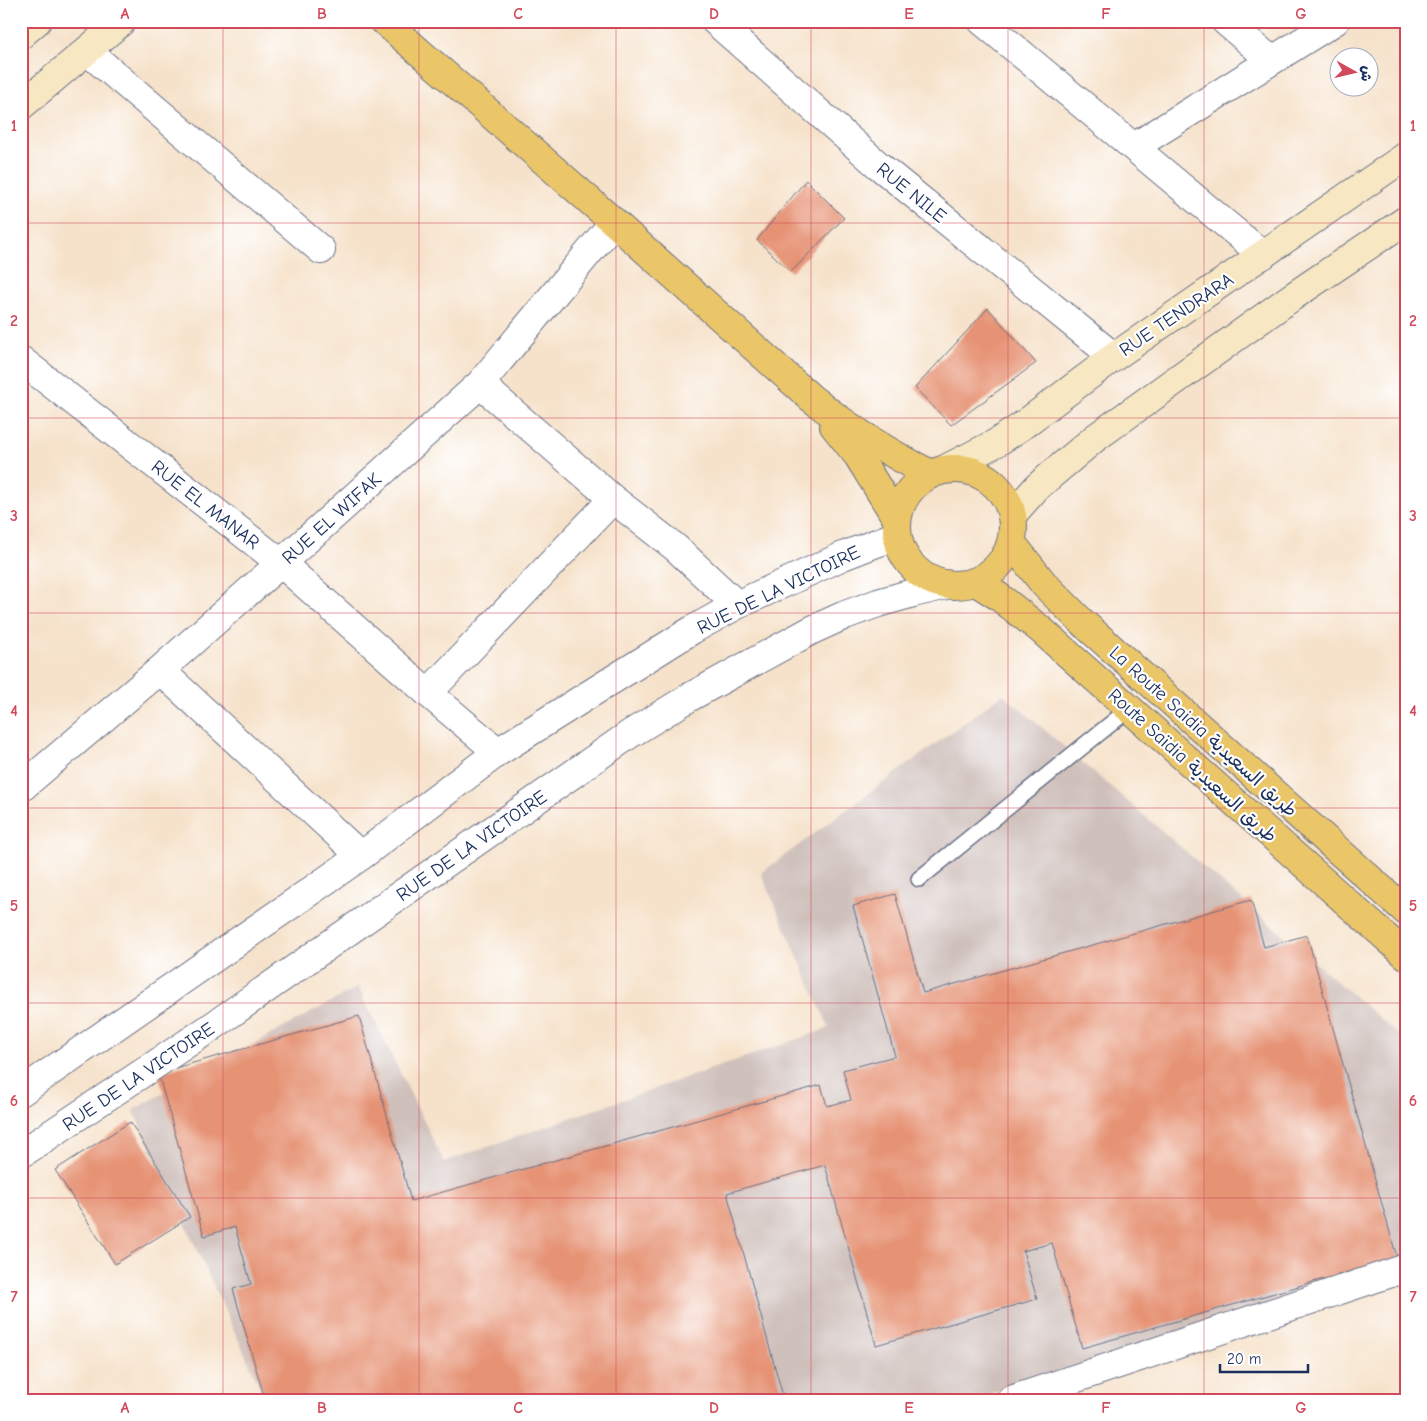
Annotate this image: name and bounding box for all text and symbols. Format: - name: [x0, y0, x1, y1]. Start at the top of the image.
- text: A: [121, 5, 130, 23]
- text: B: [317, 5, 327, 23]
- text: C: [513, 5, 523, 23]
- text: D: [709, 5, 719, 23]
- text: E: [904, 5, 914, 23]
- text: F: [1101, 5, 1111, 23]
- text: G: [1295, 5, 1307, 23]
- north arrow: [1330, 48, 1380, 98]
- text: ش: [1357, 65, 1376, 83]
- text: 1: [11, 117, 17, 135]
- text: 1: [1410, 117, 1416, 135]
- street label: RUE NILE: [872, 158, 951, 227]
- street label: RUE TENDRARA: [1115, 269, 1238, 361]
- text: 2: [10, 312, 18, 330]
- text: 2: [1409, 312, 1417, 330]
- street label: RUE EL MANAR: [147, 456, 264, 554]
- street label: RUE EL WIFAK: [278, 468, 386, 569]
- text: 3: [10, 507, 18, 525]
- text: 3: [1409, 507, 1417, 525]
- street label: RUE DE LA VICTOIRE: [693, 541, 863, 639]
- street label: La Route Saidia طريق السعيدية: [1105, 642, 1302, 822]
- street label: Route Saïdia طريق السعيدية: [1103, 684, 1281, 847]
- text: 4: [10, 702, 18, 720]
- text: 4: [1409, 702, 1417, 720]
- street label: RUE DE LA VICTOIRE: [392, 786, 551, 906]
- text: 5: [10, 897, 18, 915]
- text: 5: [1409, 897, 1417, 915]
- street label: RUE DE LA VICTOIRE: [58, 1018, 219, 1136]
- text: 6: [10, 1092, 18, 1110]
- text: 6: [1409, 1092, 1417, 1110]
- text: 7: [10, 1288, 18, 1306]
- text: 7: [1409, 1288, 1417, 1306]
- scale bar: [1220, 1341, 1307, 1373]
- text: 20 m: [1227, 1350, 1261, 1368]
- text: A: [121, 1399, 130, 1417]
- text: B: [317, 1399, 327, 1417]
- text: C: [513, 1399, 523, 1417]
- text: D: [709, 1399, 719, 1417]
- text: E: [904, 1399, 914, 1417]
- text: F: [1101, 1399, 1111, 1417]
- text: G: [1295, 1399, 1307, 1417]

